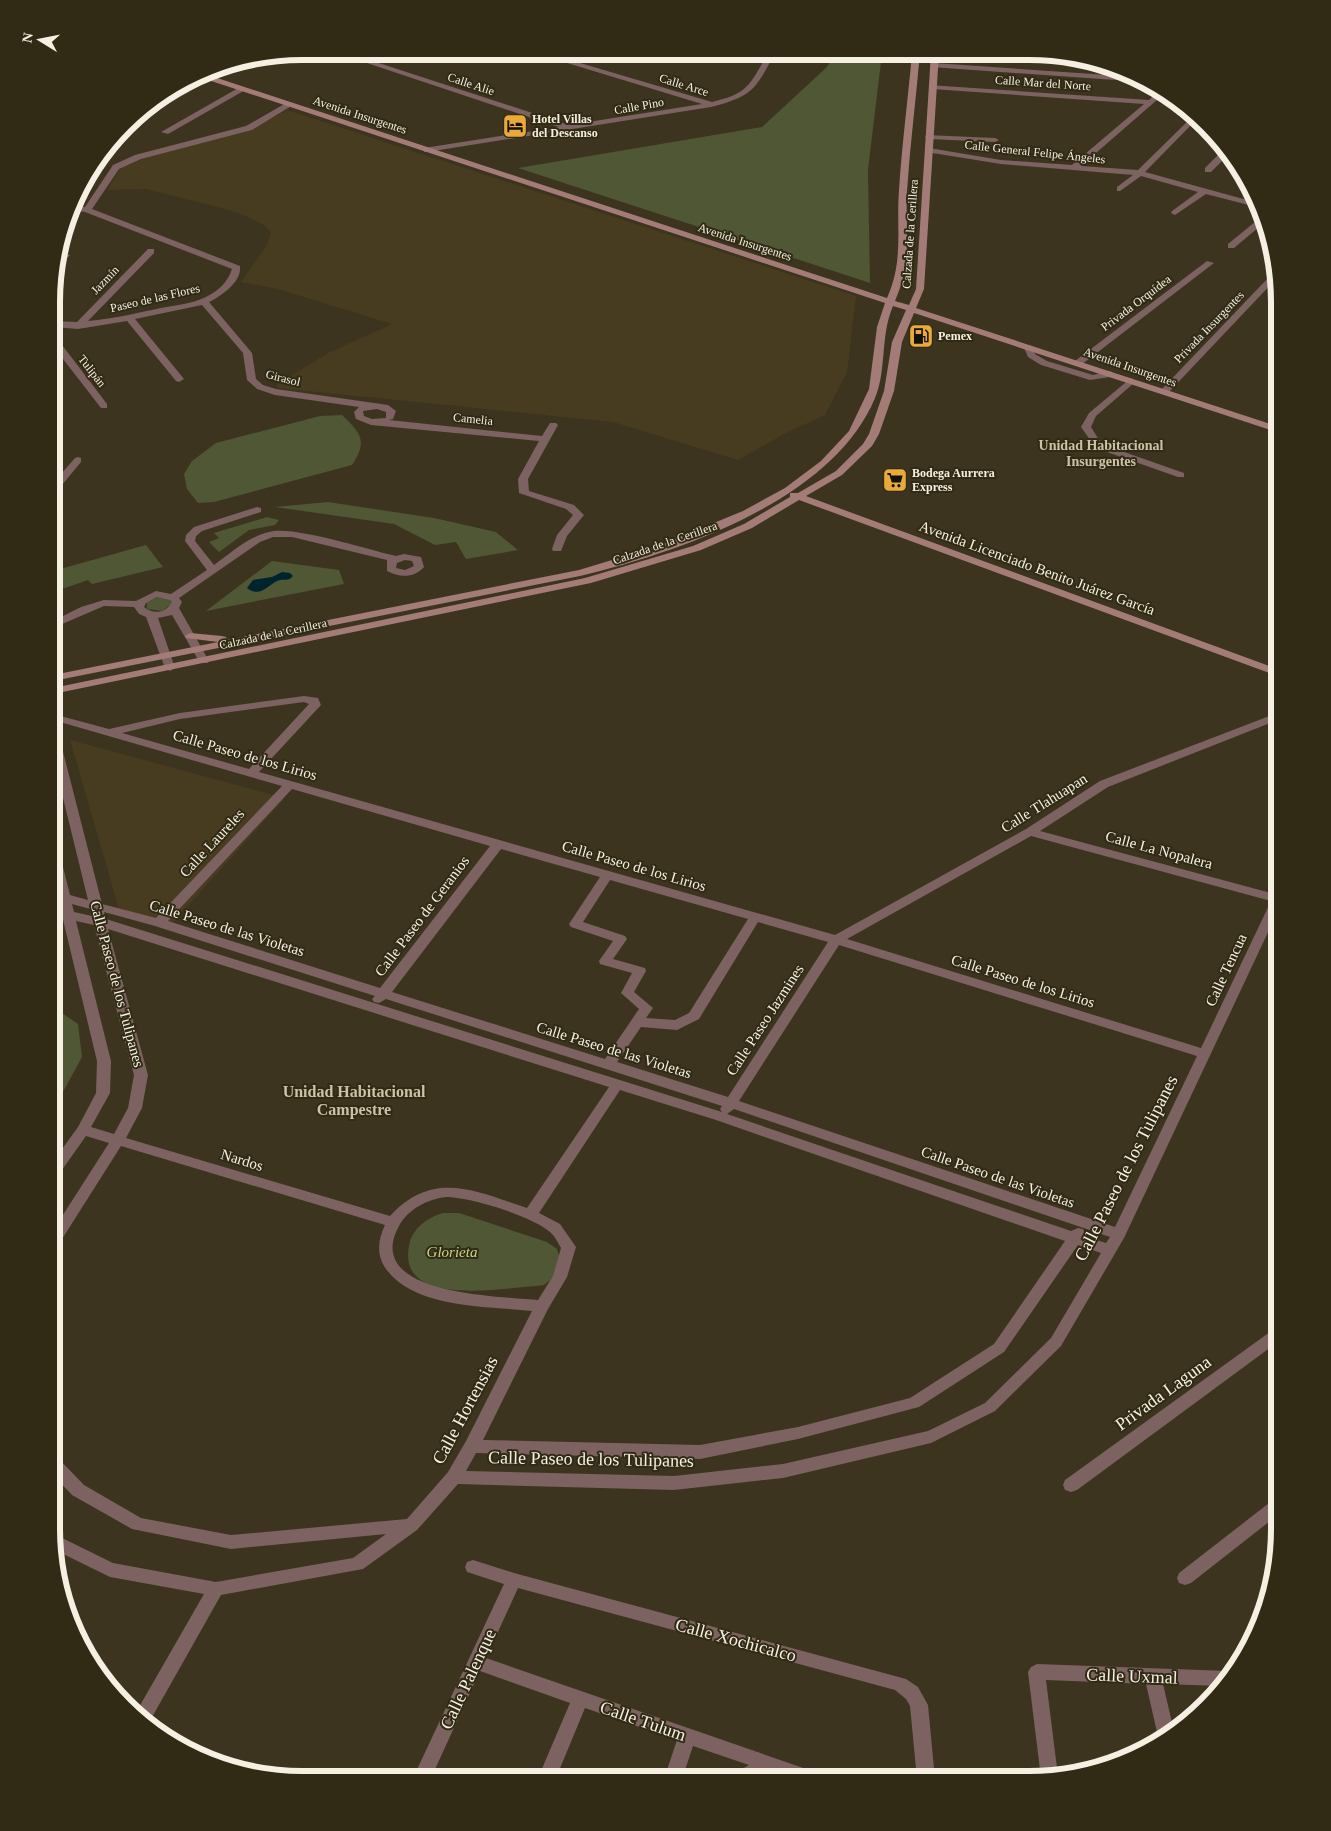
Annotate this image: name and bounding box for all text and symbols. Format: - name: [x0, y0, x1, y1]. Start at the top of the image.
- north arrow: [15, 15, 65, 65]
- text: N: [19, 32, 36, 44]
- street label: Calle Alie: [446, 70, 496, 98]
- street label: Calle Arce: [658, 71, 710, 99]
- street label: Calle Mar del Norte: [994, 73, 1092, 93]
- street label: Avenida Insurgentes: [311, 93, 409, 137]
- street label: Calle Pino: [613, 95, 665, 117]
- place label: Hotel Villas del Descanso: [532, 112, 598, 140]
- hotel icon: Hotel Villas del Descanso: [502, 113, 528, 139]
- street label: Calle General Felipe Ángeles: [964, 138, 1106, 166]
- street label: Calzada de la Cerillera: [899, 178, 921, 289]
- street label: Avenida Insurgentes: [696, 220, 794, 264]
- street label: Jazmín: [88, 263, 122, 297]
- street label: Privada Orquídea: [1098, 272, 1174, 334]
- street label: Paseo de las Flores: [109, 281, 202, 315]
- street label: Privada Insurgentes: [1171, 288, 1247, 366]
- fuel station icon: Pemex: [908, 323, 934, 349]
- place label: Pemex: [938, 329, 972, 343]
- street label: Avenida Insurgentes: [1081, 344, 1179, 390]
- street label: Tulipán: [75, 352, 109, 390]
- street label: Girasol: [264, 367, 302, 389]
- street label: Camelia: [452, 410, 494, 428]
- district label: Unidad Habitacional Insurgentes: [1039, 438, 1164, 469]
- place label: Bodega Aurrera Express: [912, 466, 995, 494]
- supermarket icon: Bodega Aurrera Express: [882, 467, 908, 493]
- street label: Calzada de la Cerillera: [611, 518, 720, 567]
- street label: Avenida Licenciado Benito Juárez García: [917, 518, 1157, 618]
- street label: Calzada de la Cerillera: [218, 616, 329, 652]
- street label: Calle Paseo de los Lirios: [171, 727, 319, 783]
- street label: Calle Tlahuapan: [998, 770, 1090, 836]
- street label: Calle Laureles: [176, 806, 248, 880]
- street label: Calle La Nopalera: [1104, 828, 1214, 872]
- street label: Calle Paseo de los Lirios: [560, 838, 708, 894]
- street label: Calle Paseo de Geranios: [372, 853, 472, 979]
- street label: Calle Paseo de las Violetas: [148, 897, 307, 959]
- street label: Calle Paseo de los Tulipanes: [87, 899, 147, 1069]
- street label: Calle Tencua: [1202, 931, 1250, 1009]
- street label: Calle Paseo de los Lirios: [949, 952, 1097, 1010]
- street label: Calle Paseo Jazmines: [723, 961, 807, 1079]
- street label: Calle Paseo de las Violetas: [535, 1019, 694, 1081]
- street label: Calle Paseo de los Tulipanes: [1070, 1072, 1182, 1264]
- district label: Unidad Habitacional Campestre: [283, 1083, 426, 1119]
- street label: Calle Paseo de las Violetas: [919, 1143, 1077, 1211]
- street label: Nardos: [219, 1146, 265, 1174]
- park label: Glorieta: [427, 1244, 477, 1260]
- street label: Privada Laguna: [1111, 1352, 1215, 1434]
- street label: Calle Hortensias: [428, 1353, 502, 1467]
- street label: Calle Paseo de los Tulipanes: [488, 1447, 694, 1471]
- street label: Calle Xochicalco: [673, 1614, 799, 1666]
- street label: Calle Palenque: [436, 1626, 500, 1732]
- street label: Calle Uxmal: [1086, 1664, 1178, 1688]
- street label: Calle Tulum: [597, 1697, 689, 1745]

